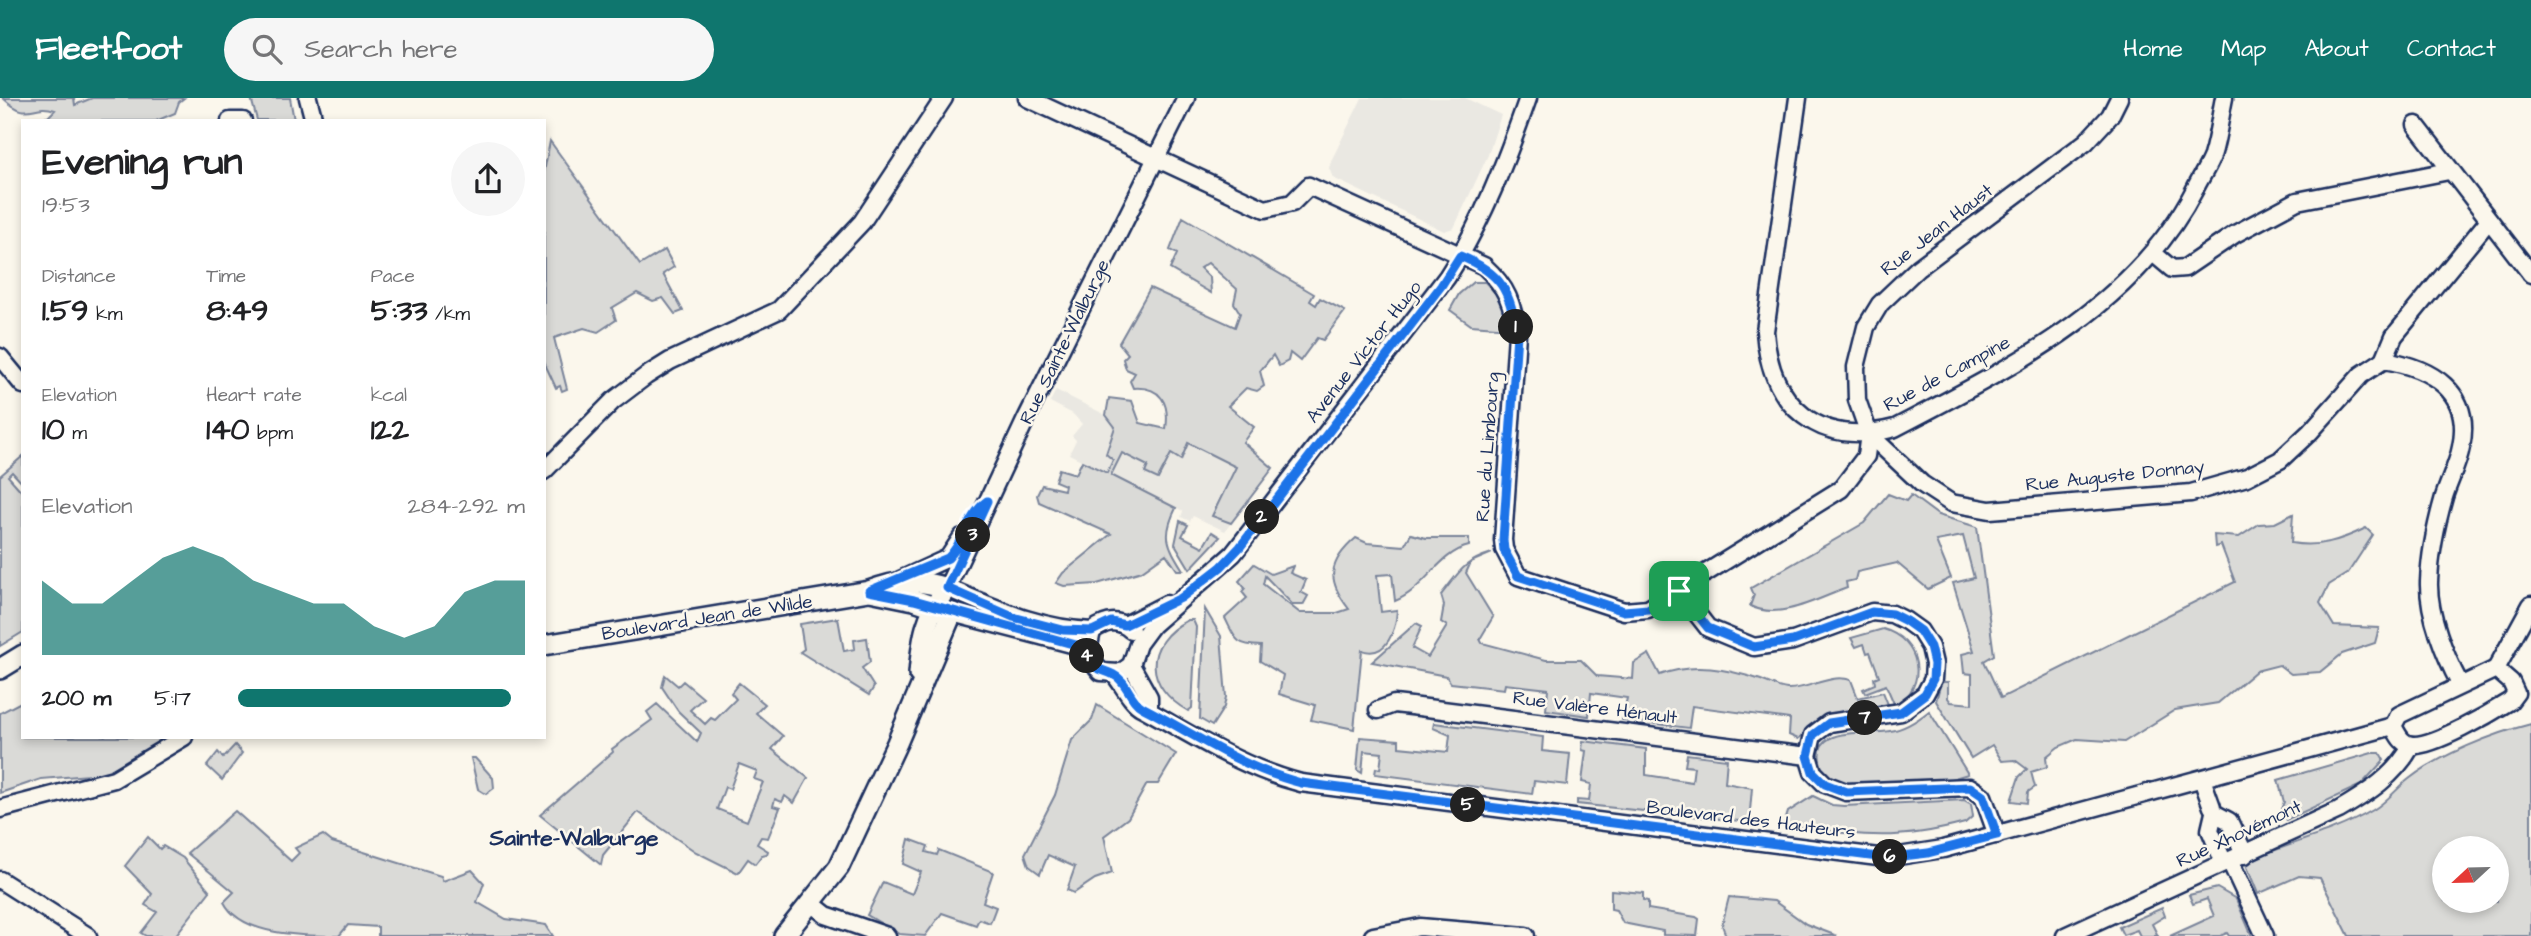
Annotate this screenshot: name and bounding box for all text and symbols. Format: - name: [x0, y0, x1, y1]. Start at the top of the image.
- search box: [224, 18, 714, 81]
- text: Fleetfoot: [35, 26, 182, 72]
- icon: search: [248, 30, 286, 68]
- text: Search here: [304, 31, 458, 67]
- text: Home: [2123, 32, 2183, 66]
- text: Map: [2221, 32, 2266, 66]
- text: About: [2304, 32, 2369, 66]
- text: Contact: [2407, 32, 2496, 66]
- text: Evening run: [42, 137, 243, 189]
- button: share: [451, 142, 525, 216]
- street label: Rue Jean Haust: [1875, 177, 1999, 283]
- text: 19:53: [42, 189, 90, 221]
- street label: Rue Sainte-Walburge: [1013, 255, 1118, 430]
- text: Distance: [42, 263, 116, 290]
- text: Time: [206, 263, 246, 290]
- text: Pace: [371, 263, 415, 290]
- street label: Avenue Victor Hugo: [1300, 275, 1429, 430]
- text: 1.59: [42, 290, 88, 332]
- text: 8:49: [206, 290, 268, 332]
- text: 5:33: [371, 290, 427, 332]
- text: km: [88, 301, 122, 328]
- text: /km: [427, 301, 470, 328]
- pin: 1: [1498, 310, 1534, 344]
- text: 1: [1514, 313, 1517, 340]
- street label: Rue de Campine: [1879, 329, 2015, 419]
- street label: Rue du Limbourg: [1469, 371, 1508, 523]
- text: Elevation: [42, 382, 117, 409]
- text: Heart rate: [206, 382, 302, 409]
- text: kcal: [371, 382, 407, 409]
- text: 10: [42, 409, 65, 451]
- text: 140: [206, 409, 250, 451]
- text: 122: [371, 409, 409, 451]
- text: m: [65, 420, 87, 447]
- text: bpm: [250, 420, 293, 447]
- street label: Rue Auguste Donnay: [2024, 453, 2206, 500]
- text: Elevation: [42, 490, 133, 522]
- text: 284–292 m: [408, 490, 525, 522]
- pin: 2: [1244, 500, 1280, 534]
- text: 2: [1256, 503, 1267, 530]
- pin: 3: [956, 518, 990, 552]
- text: 3: [968, 521, 977, 548]
- pin: [1649, 561, 1709, 621]
- icon: arrive: [1660, 572, 1698, 610]
- street label: Boulevard Jean de Wilde: [600, 588, 814, 648]
- pin: 4: [1070, 638, 1104, 674]
- text: 4: [1080, 642, 1093, 669]
- text: 200 m: [42, 682, 111, 714]
- text: 5:17: [154, 682, 191, 714]
- street label: Rue Valère Hénault: [1511, 685, 1679, 732]
- pin: 7: [1848, 700, 1882, 736]
- text: 7: [1859, 704, 1870, 731]
- pin: 5: [1450, 788, 1486, 822]
- text: 5: [1461, 791, 1474, 818]
- street label: Rue Xhovémont: [2172, 793, 2306, 875]
- street label: Boulevard des Hauteurs: [1645, 794, 1857, 846]
- district label: Sainte-Walburge: [489, 822, 659, 855]
- north arrow: [2432, 836, 2510, 914]
- map controls: [2432, 836, 2509, 913]
- pin: 6: [1872, 840, 1908, 874]
- text: 6: [1884, 843, 1895, 870]

